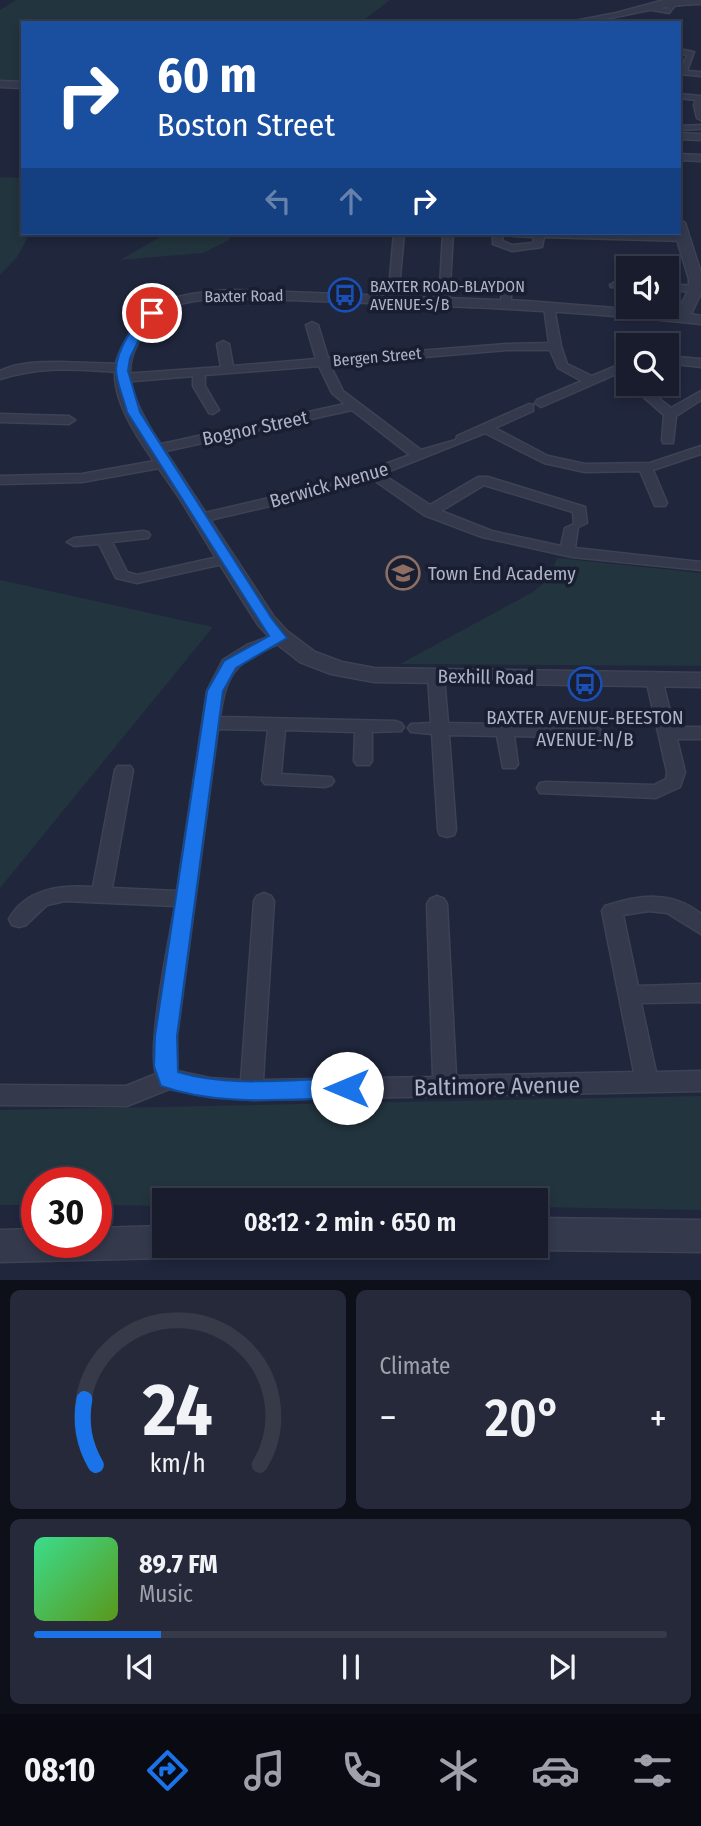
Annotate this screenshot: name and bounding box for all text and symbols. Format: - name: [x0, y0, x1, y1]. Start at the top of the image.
- text: 60 m: [157, 46, 257, 105]
- icon: right: [42, 49, 133, 140]
- text: Boston Street: [157, 106, 335, 144]
- icon: left: [259, 182, 297, 220]
- icon: ahead: [332, 182, 370, 220]
- icon: right: [405, 182, 443, 220]
- map controls: [616, 256, 679, 396]
- button: sound: [616, 256, 679, 319]
- bus stop icon: BAXTER ROAD-BLAYDON AVENUE-S/B: [326, 276, 364, 314]
- place label: BAXTER ROAD-BLAYDON AVENUE-S/B: [370, 277, 525, 314]
- pin: [122, 283, 182, 343]
- street label: Baxter Road: [204, 286, 284, 306]
- icon: arrive: [133, 294, 171, 332]
- button: search: [616, 333, 679, 396]
- street label: Bergen Street: [332, 344, 423, 370]
- street label: Bognor Street: [200, 405, 311, 450]
- street label: Berwick Avenue: [267, 457, 391, 513]
- school or university icon: Town End Academy: [384, 554, 422, 592]
- place label: Town End Academy: [428, 562, 576, 585]
- street label: Bexhill Road: [437, 665, 535, 689]
- bus stop icon: BAXTER AVENUE-BEESTON AVENUE-N/B: [566, 665, 604, 703]
- place label: BAXTER AVENUE-BEESTON AVENUE-N/B: [486, 706, 684, 751]
- position arrow: [310, 1051, 384, 1125]
- street label: Baltimore Avenue: [414, 1071, 580, 1101]
- speed limit sign: 30: [21, 1167, 112, 1258]
- text: 08:12 · 2 min · 650 m: [244, 1207, 456, 1238]
- text: Climate: [380, 1352, 450, 1380]
- text: 24: [142, 1368, 213, 1455]
- text: 20°: [485, 1387, 561, 1450]
- text: −: [380, 1395, 397, 1441]
- text: +: [650, 1395, 667, 1441]
- text: km/h: [150, 1449, 206, 1479]
- text: 89.7 FM: [139, 1549, 218, 1580]
- text: Music: [139, 1580, 193, 1608]
- icon: previous: [121, 1648, 159, 1686]
- icon: pause: [332, 1648, 370, 1686]
- icon: next: [543, 1648, 581, 1686]
- icon: directions: [143, 1746, 192, 1795]
- icon: music: [240, 1746, 289, 1795]
- icon: phone: [337, 1746, 386, 1795]
- icon: climate: [434, 1746, 483, 1795]
- icon: car: [531, 1746, 580, 1795]
- icon: filters: [628, 1746, 677, 1795]
- text: 08:10: [24, 1751, 96, 1789]

